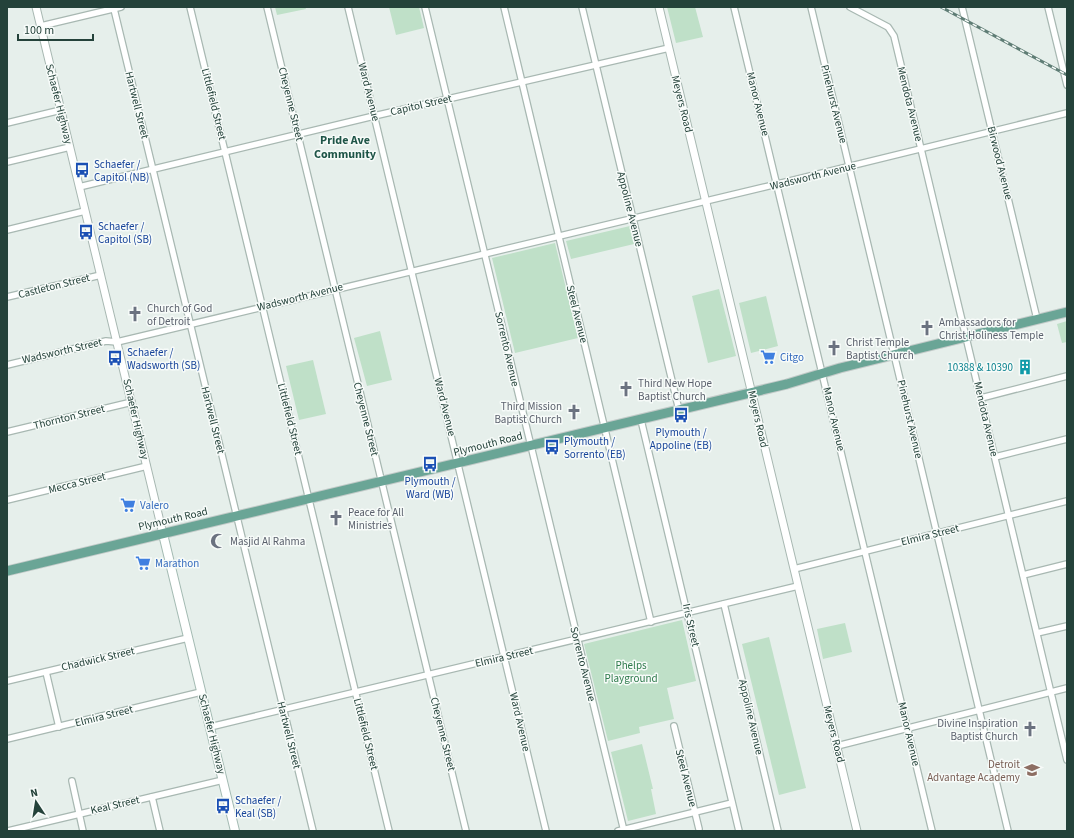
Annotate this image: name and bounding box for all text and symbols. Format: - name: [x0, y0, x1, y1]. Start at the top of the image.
- scale bar: [18, 16, 93, 42]
- text: 100 m: [24, 22, 54, 39]
- street label: Ward Avenue: [354, 61, 384, 123]
- street label: Schaefer Highway: [42, 62, 76, 146]
- street label: Pinehurst Avenue: [817, 63, 851, 145]
- street label: Mendota Avenue: [893, 65, 927, 143]
- street label: Cheyenne Street: [275, 66, 307, 143]
- street label: Littlefield Street: [198, 67, 230, 142]
- street label: Hartwell Street: [121, 70, 153, 141]
- street label: Manor Avenue: [743, 70, 773, 138]
- street label: Meyers Road: [668, 74, 696, 134]
- street label: Capitol Street: [389, 91, 454, 119]
- street label: Birwood Avenue: [984, 125, 1017, 202]
- district label: Pride Ave Community: [314, 132, 377, 163]
- place label: Schaefer / Capitol (NB): [94, 157, 149, 185]
- street label: Wadsworth Avenue: [768, 158, 858, 194]
- bus stop icon: Schaefer / Capitol (NB): [73, 161, 91, 179]
- street label: Appoline Avenue: [613, 170, 647, 249]
- place label: Schaefer / Capitol (SB): [98, 219, 152, 247]
- bus stop icon: Schaefer / Capitol (SB): [77, 223, 95, 241]
- street label: Castleton Street: [17, 270, 92, 302]
- street label: Wadsworth Avenue: [255, 279, 345, 315]
- street label: Steel Avenue: [563, 284, 592, 345]
- place label: Church of God of Detroit: [147, 301, 212, 329]
- church icon: Church of God of Detroit: [126, 305, 144, 323]
- street label: Sorrento Avenue: [491, 310, 523, 388]
- place label: Ambassadors for Christ Holiness Temple: [939, 315, 1044, 343]
- church icon: Ambassadors for Christ Holiness Temple: [918, 319, 936, 337]
- street label: Wadsworth Street: [20, 334, 104, 368]
- place label: Christ Temple Baptist Church: [846, 335, 914, 363]
- church icon: Christ Temple Baptist Church: [825, 339, 843, 357]
- place label: Schaefer / Wadsworth (SB): [127, 345, 200, 373]
- supermarket icon: Citgo: [759, 348, 777, 366]
- bus stop icon: Schaefer / Wadsworth (SB): [106, 349, 124, 367]
- place label: Citgo: [780, 350, 804, 365]
- building icon: 10388 & 10390: [1016, 358, 1034, 376]
- place label: 10388 & 10390: [947, 360, 1013, 375]
- street label: Ward Avenue: [430, 376, 460, 438]
- place label: Third New Hope Baptist Church: [638, 376, 713, 404]
- street label: Schaefer Highway: [119, 377, 153, 461]
- street label: Pinehurst Avenue: [894, 378, 926, 460]
- church icon: Third New Hope Baptist Church: [617, 380, 635, 398]
- street label: Mendota Avenue: [970, 380, 1002, 458]
- street label: Cheyenne Street: [350, 381, 382, 458]
- street label: Littlefield Street: [274, 382, 306, 457]
- street label: Hartwell Street: [197, 385, 229, 456]
- street label: Manor Avenue: [819, 385, 849, 453]
- street label: Meyers Road: [744, 389, 772, 449]
- place label: Third Mission Baptist Church: [494, 399, 562, 427]
- street label: Thornton Street: [32, 401, 106, 433]
- church icon: Third Mission Baptist Church: [565, 403, 583, 421]
- bus stop icon: Plymouth / Appoline (EB): [672, 406, 690, 424]
- place label: Plymouth / Appoline (EB): [650, 425, 712, 453]
- street label: Plymouth Road: [452, 428, 524, 460]
- place label: Plymouth / Sorrento (EB): [564, 434, 626, 462]
- bus stop icon: Plymouth / Sorrento (EB): [543, 438, 561, 456]
- bus stop icon: Plymouth / Ward (WB): [421, 455, 439, 473]
- street label: Mecca Street: [47, 469, 107, 497]
- place label: Plymouth / Ward (WB): [405, 474, 456, 502]
- supermarket icon: Valero: [119, 496, 137, 514]
- place label: Valero: [140, 498, 169, 513]
- street label: Plymouth Road: [137, 504, 209, 534]
- place label: Peace for All Ministries: [348, 505, 404, 533]
- church icon: Peace for All Ministries: [327, 509, 345, 527]
- street label: Elmira Street: [899, 520, 961, 549]
- mosque icon: Masjid Al Rahma: [209, 532, 227, 550]
- place label: Masjid Al Rahma: [230, 534, 305, 549]
- supermarket icon: Marathon: [134, 554, 152, 572]
- place label: Marathon: [155, 556, 199, 571]
- street label: Iris Street: [679, 602, 703, 648]
- street label: Sorrento Avenue: [566, 625, 600, 703]
- street label: Chadwick Street: [60, 643, 136, 675]
- street label: Elmira Street: [473, 643, 535, 671]
- park label: Phelps Playground: [604, 658, 658, 686]
- street label: Appoline Avenue: [735, 678, 767, 757]
- street label: Ward Avenue: [506, 691, 534, 753]
- street label: Schaefer Highway: [195, 692, 229, 776]
- street label: Cheyenne Street: [427, 696, 459, 773]
- street label: Littlefield Street: [350, 697, 382, 772]
- street label: Hartwell Street: [273, 700, 305, 771]
- street label: Manor Avenue: [894, 700, 924, 768]
- street label: Elmira Street: [73, 701, 135, 730]
- street label: Meyers Road: [820, 704, 848, 764]
- place label: Divine Inspiration Baptist Church: [937, 716, 1018, 744]
- church icon: Divine Inspiration Baptist Church: [1021, 720, 1039, 738]
- street label: Steel Avenue: [672, 748, 701, 809]
- place label: Detroit Advantage Academy: [927, 757, 1020, 785]
- school or university icon: Detroit Advantage Academy: [1023, 761, 1041, 779]
- north arrow: [16, 782, 56, 822]
- text: N: [29, 785, 39, 801]
- street label: Keal Street: [89, 792, 141, 818]
- place label: Schaefer / Keal (SB): [235, 793, 281, 821]
- bus stop icon: Schaefer / Keal (SB): [214, 797, 232, 815]

